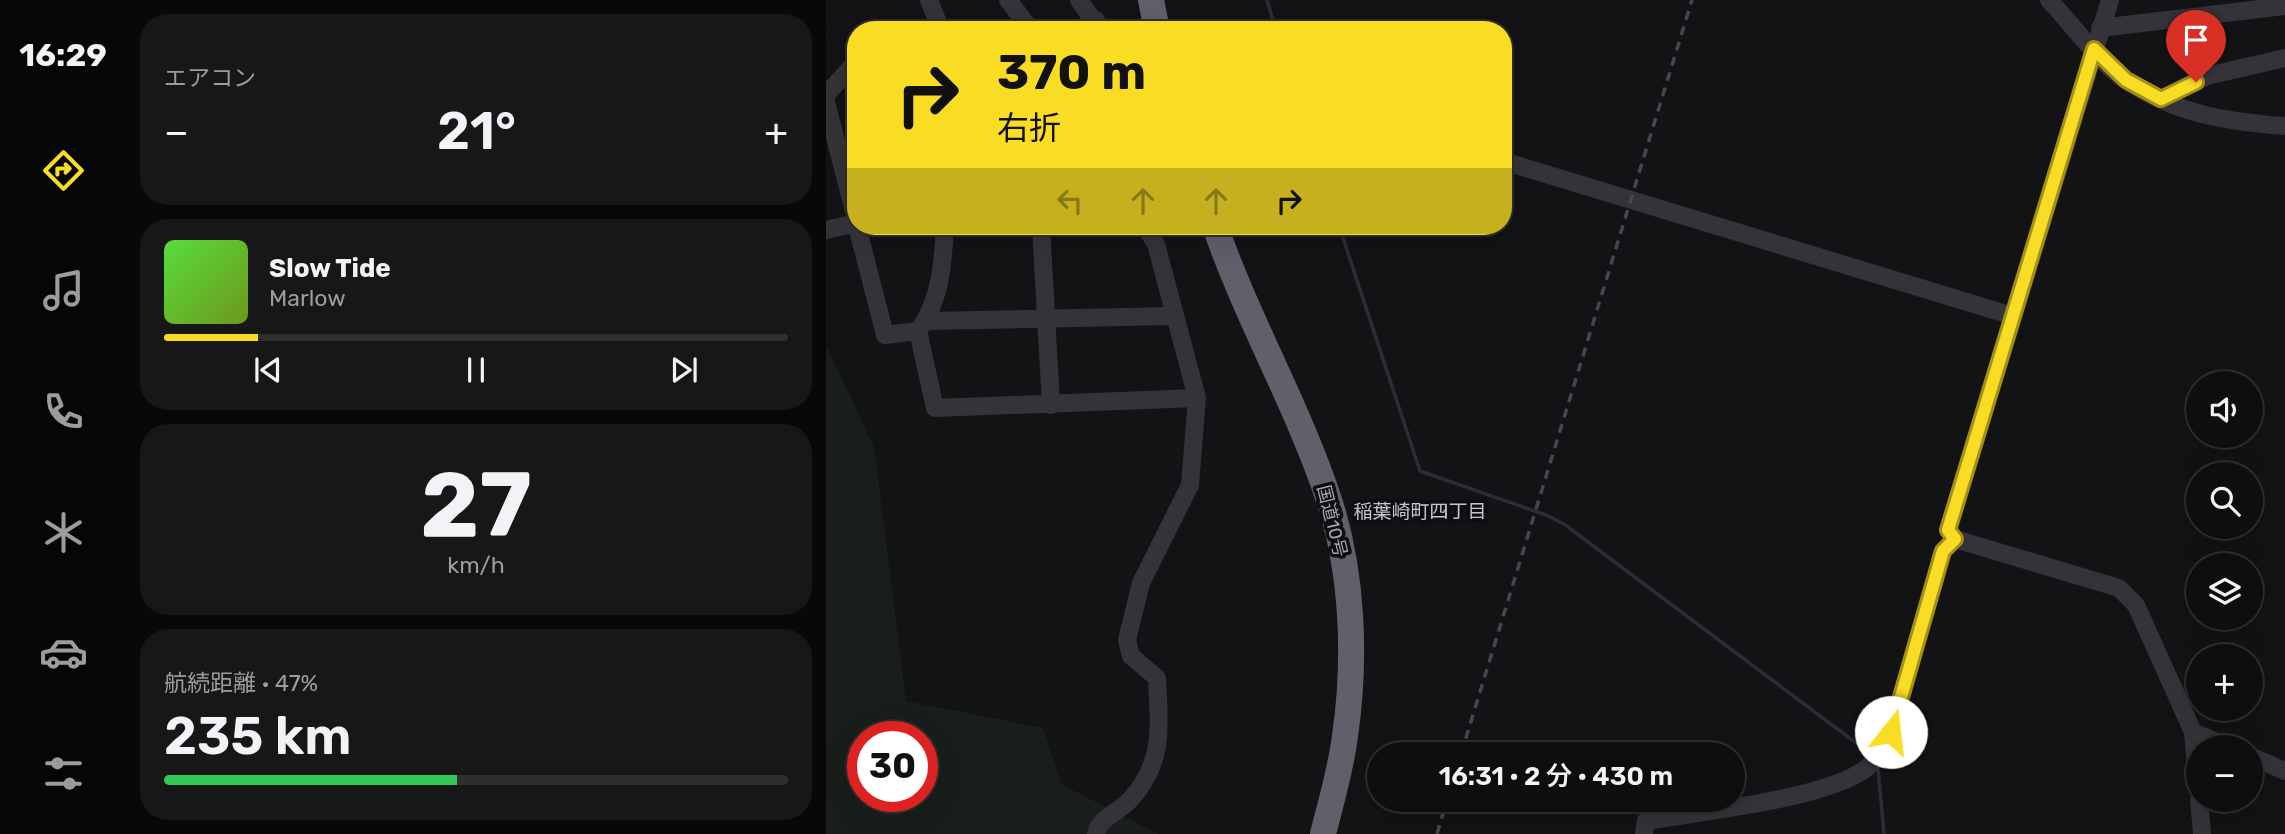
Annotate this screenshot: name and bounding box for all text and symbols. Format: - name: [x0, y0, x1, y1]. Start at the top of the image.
- pin: [2166, 10, 2226, 82]
- icon: arrive: [2177, 21, 2215, 59]
- text: 16:29: [19, 36, 107, 74]
- text: 370 m: [997, 43, 1146, 101]
- icon: right: [882, 49, 973, 140]
- text: エアコン: [164, 64, 256, 92]
- text: 21°: [437, 100, 516, 162]
- text: −: [164, 109, 189, 155]
- text: +: [764, 109, 788, 155]
- text: 右折: [997, 109, 1061, 147]
- icon: directions: [39, 146, 88, 195]
- icon: left: [1051, 182, 1089, 220]
- icon: ahead: [1124, 182, 1162, 220]
- icon: ahead: [1197, 182, 1235, 220]
- icon: right: [1270, 182, 1308, 220]
- text: Slow Tide: [269, 253, 391, 284]
- icon: music: [39, 266, 88, 315]
- text: Marlow: [269, 284, 346, 312]
- icon: previous: [249, 351, 287, 389]
- icon: pause: [457, 351, 495, 389]
- icon: next: [665, 351, 703, 389]
- map controls: [2186, 371, 2263, 812]
- button: sound: [2186, 371, 2263, 448]
- icon: phone: [39, 387, 88, 436]
- text: 27: [420, 451, 532, 559]
- button: search: [2186, 462, 2263, 539]
- street label: 国道10号: [1312, 483, 1352, 559]
- district label: 稲葉崎町四丁目: [1353, 500, 1487, 523]
- icon: climate: [39, 508, 88, 557]
- text: km/h: [447, 551, 505, 579]
- button: layers: [2186, 553, 2263, 630]
- icon: car: [39, 628, 88, 677]
- button: +: [2186, 644, 2263, 721]
- text: 航続距離 · 47%: [164, 669, 318, 697]
- position arrow: [1854, 695, 1928, 769]
- text: 235 km: [164, 705, 352, 767]
- speed limit sign: 30: [847, 721, 938, 812]
- button: −: [2186, 735, 2263, 812]
- icon: filters: [39, 749, 88, 798]
- text: 16:31 · 2 分 · 430 m: [1439, 761, 1673, 792]

